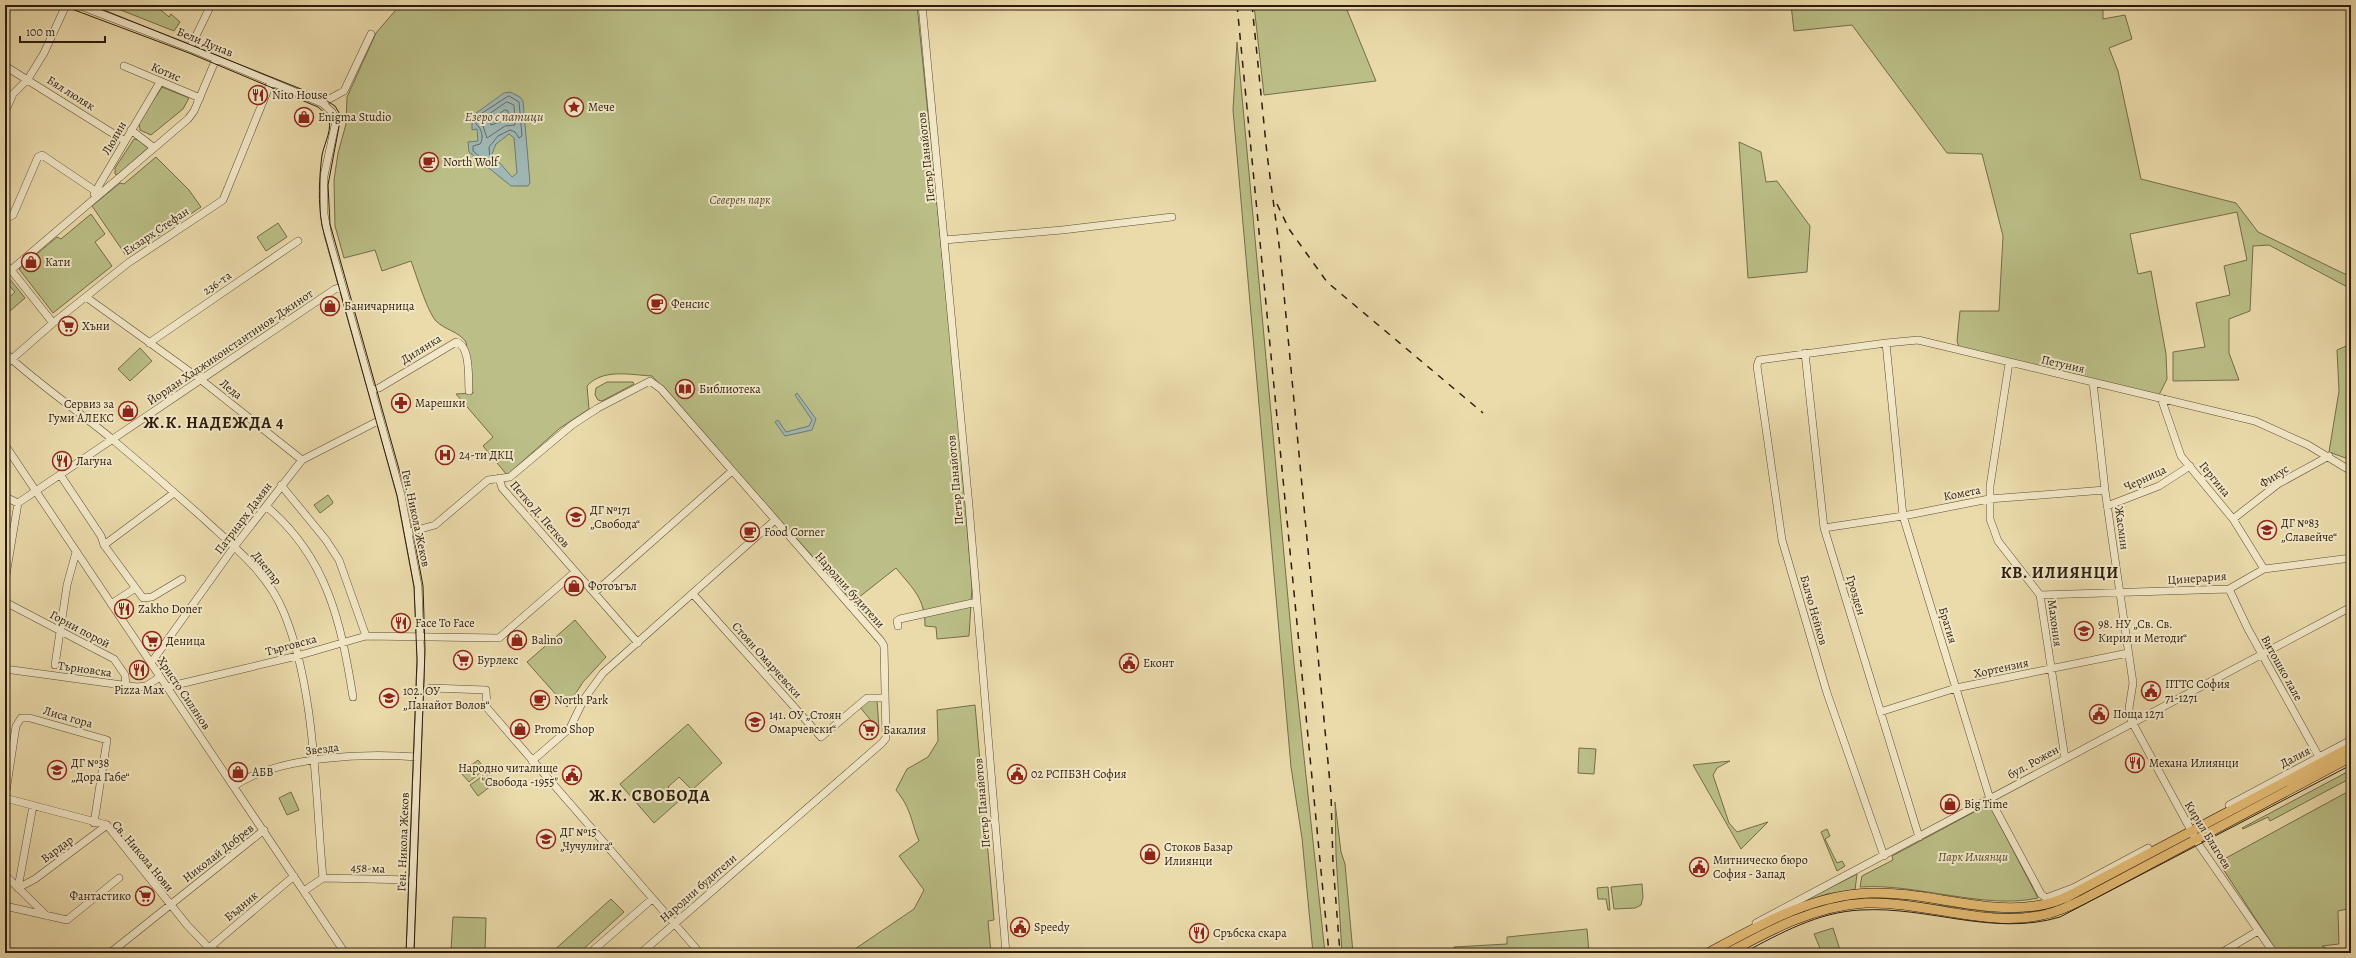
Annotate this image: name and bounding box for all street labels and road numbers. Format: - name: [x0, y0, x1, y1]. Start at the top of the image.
- street label: Бели Дунав: [174, 23, 236, 61]
- street label: Котис: [149, 59, 183, 85]
- street label: Бял люляк: [44, 72, 98, 114]
- street label: Петър Панайотов: [913, 111, 939, 203]
- street label: Люлин: [98, 118, 130, 158]
- street label: Екзарх Стефан: [120, 203, 192, 259]
- street label: 236-та: [199, 267, 235, 299]
- street label: Йордан Хаджиконстантинов-Джинот: [144, 285, 317, 409]
- street label: Дилянка: [398, 330, 445, 368]
- street label: Петуния: [2040, 351, 2087, 377]
- street label: Леда: [216, 375, 246, 403]
- street label: Петър Панайотов: [943, 434, 967, 526]
- street label: Гергина: [2196, 458, 2235, 500]
- street label: Черница: [2121, 461, 2169, 495]
- street label: Фикус: [2256, 461, 2292, 491]
- street label: Ген. Никола Жеков: [398, 468, 434, 568]
- street label: Петко Д. Петков: [506, 477, 574, 551]
- street label: Патриарх Дамян: [211, 479, 275, 557]
- street label: Комета: [1942, 481, 1983, 504]
- street label: Жасмин: [2111, 505, 2133, 551]
- street label: Днепър: [248, 548, 286, 588]
- street label: Народни будители: [812, 548, 888, 632]
- street label: Цинерария: [2167, 568, 2227, 588]
- street label: Балчо Нейков: [1796, 573, 1832, 647]
- street label: Грозден: [1842, 573, 1870, 617]
- street label: Махония: [2044, 599, 2066, 648]
- street label: Братия: [1935, 605, 1961, 645]
- street label: Горни порой: [47, 606, 113, 652]
- street label: Стоян Омарчевски: [728, 618, 806, 702]
- street label: Търговска: [264, 630, 319, 659]
- street label: Витошко лале: [2257, 632, 2307, 704]
- street label: Христо Силянов: [154, 653, 214, 733]
- street label: Хортензия: [1972, 654, 2030, 682]
- street label: Търновска: [57, 657, 113, 681]
- street label: Лиса гора: [41, 702, 95, 732]
- street label: Звезда: [304, 739, 340, 759]
- street label: бул. Рожен: [2004, 741, 2062, 783]
- street label: Далия: [2277, 742, 2313, 772]
- street label: Петър Панайотов: [970, 757, 994, 849]
- street label: Ген. Никола Жеков: [393, 792, 413, 892]
- street label: Кирил Благоев: [2181, 798, 2235, 872]
- street label: Св. Никола Нови: [108, 817, 178, 895]
- street label: Николай Добрев: [179, 820, 257, 886]
- street label: Вардар: [38, 832, 76, 866]
- street label: Народни будители: [656, 850, 740, 926]
- street label: 458-ма: [350, 859, 386, 877]
- street label: Бъдник: [221, 887, 261, 925]

